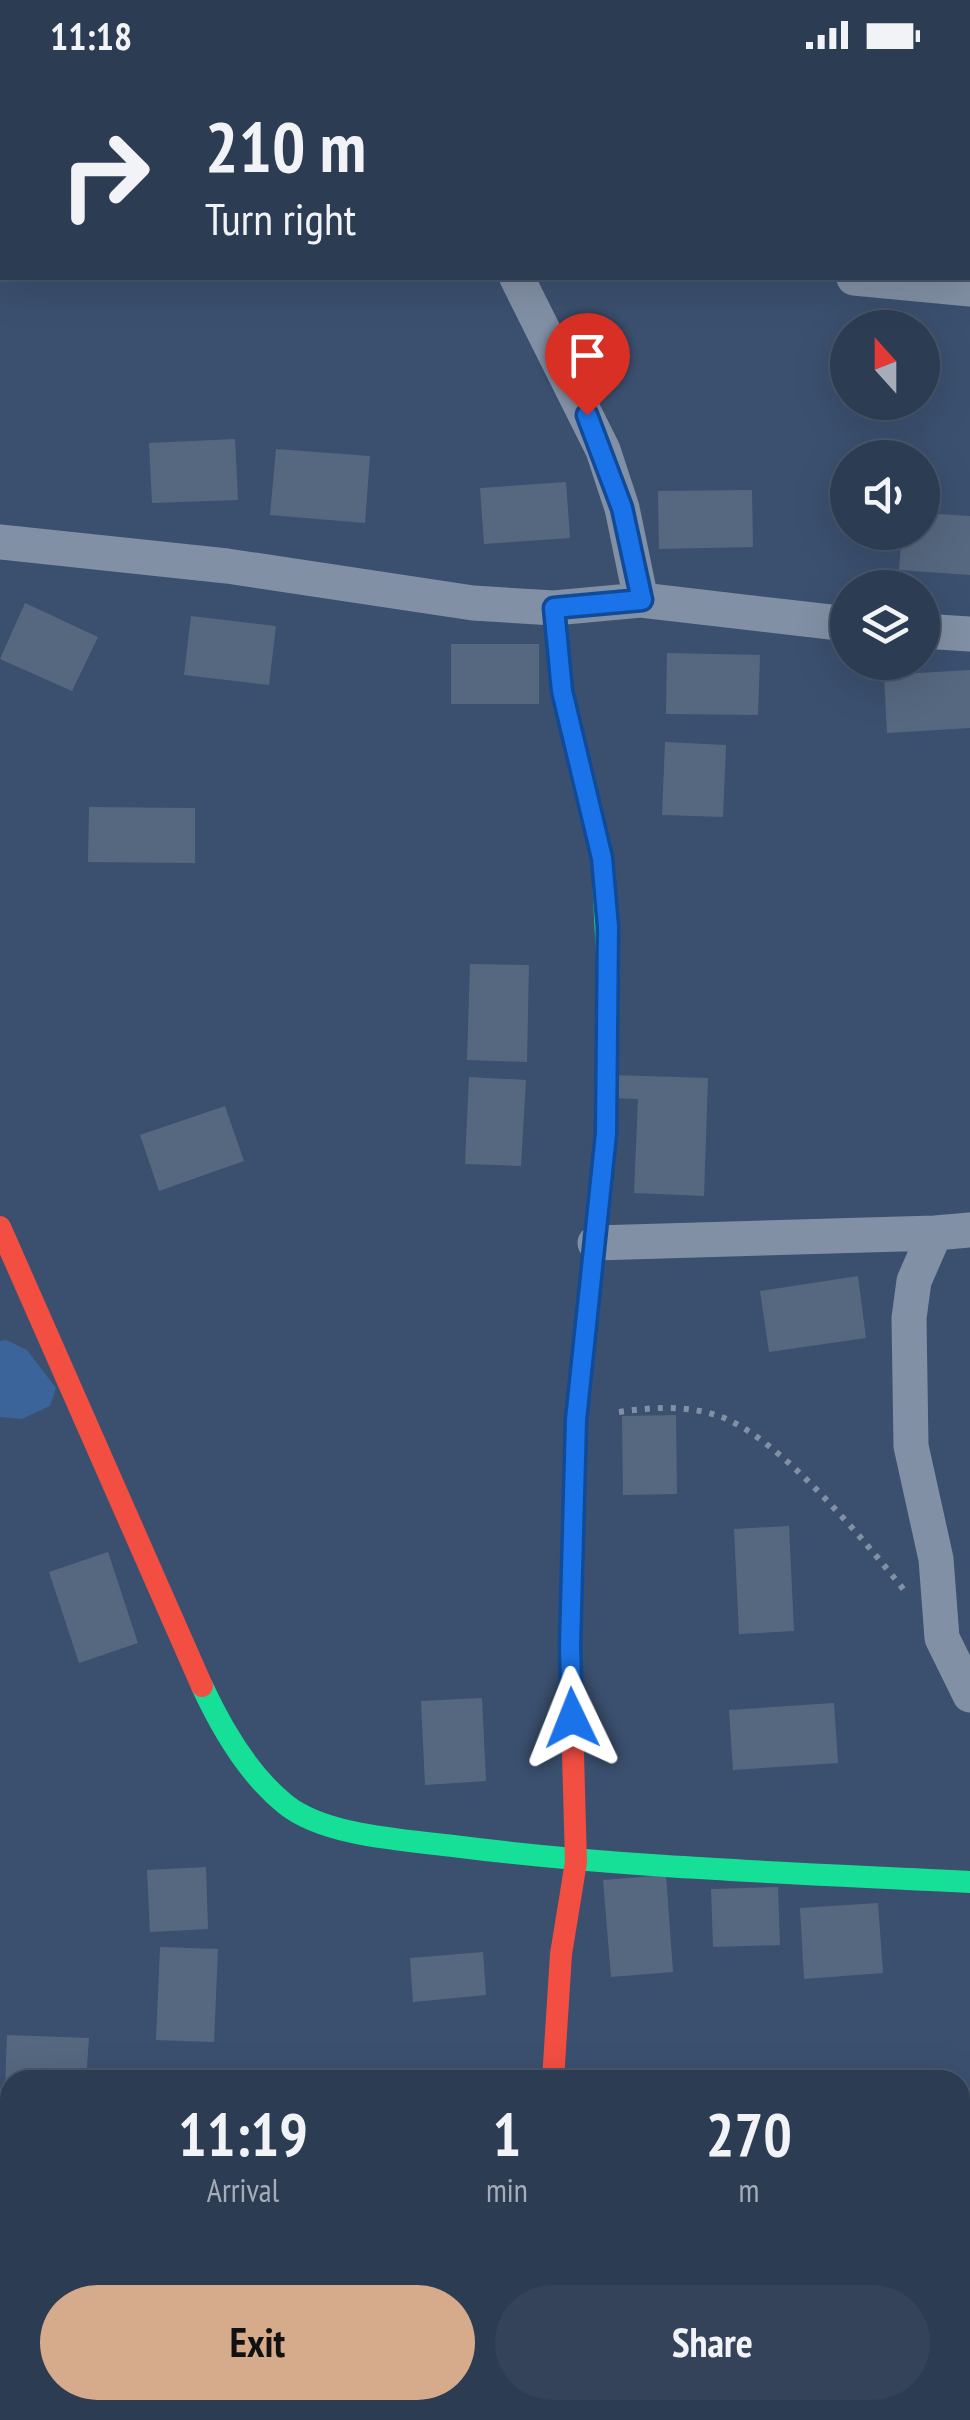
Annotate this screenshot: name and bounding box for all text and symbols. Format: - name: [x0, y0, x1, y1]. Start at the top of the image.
- text: 11:18: [50, 11, 132, 60]
- text: 210 m: [205, 101, 366, 191]
- icon: right: [40, 110, 170, 240]
- text: Turn right: [205, 189, 356, 247]
- north arrow: [830, 310, 940, 420]
- map controls: [830, 310, 940, 680]
- pin: [545, 313, 630, 416]
- icon: arrive: [560, 328, 615, 383]
- button: sound: [830, 440, 940, 550]
- button: layers: [830, 570, 940, 680]
- position arrow: [520, 1666, 624, 1770]
- text: 11:19: [178, 2095, 308, 2173]
- text: 1: [493, 2095, 521, 2173]
- text: 270: [706, 2095, 792, 2173]
- text: Arrival: [207, 2169, 279, 2211]
- text: min: [486, 2169, 528, 2211]
- text: m: [738, 2169, 759, 2211]
- button: Exit: [40, 2285, 475, 2400]
- button: Share: [495, 2285, 930, 2400]

